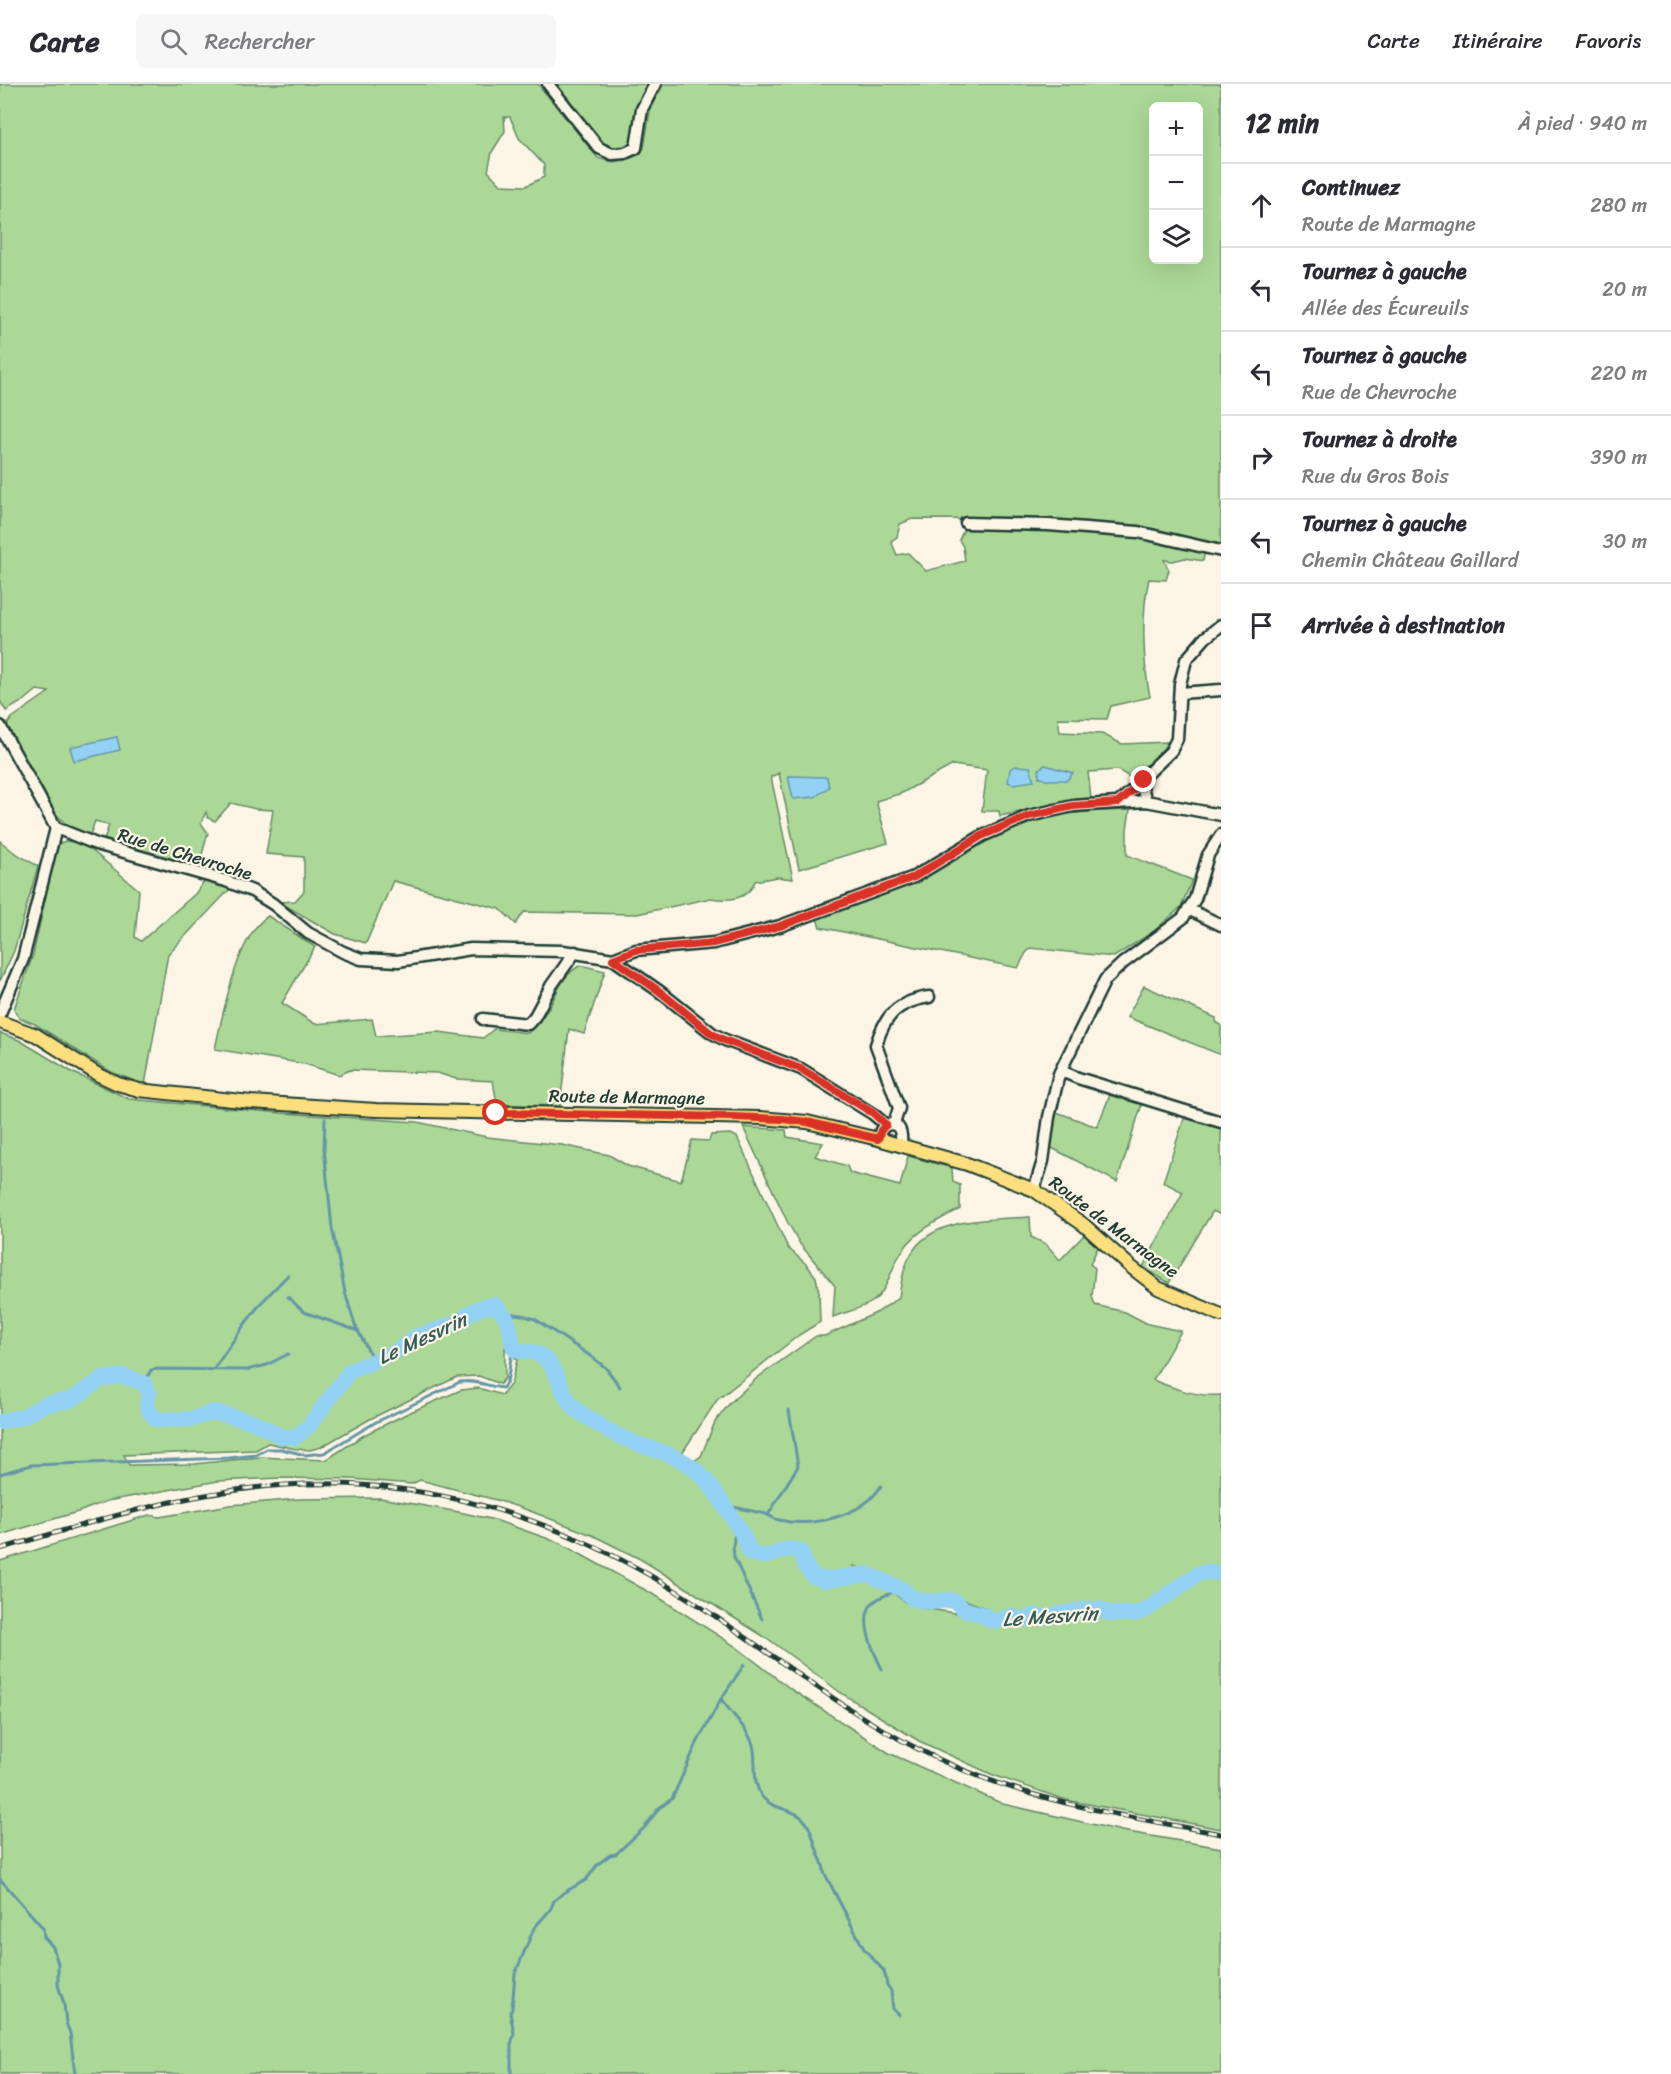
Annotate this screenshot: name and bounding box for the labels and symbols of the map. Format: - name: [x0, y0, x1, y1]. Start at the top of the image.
- route end: [1130, 766, 1156, 792]
- street label: Rue de Chevroche: [114, 818, 257, 890]
- street label: Route de Marmagne: [549, 1080, 705, 1114]
- route start: [482, 1099, 508, 1125]
- street label: Route de Marmagne: [1042, 1167, 1186, 1287]
- water label: Le Mesvrin: [372, 1302, 475, 1374]
- water label: Le Mesvrin: [1001, 1596, 1101, 1637]

